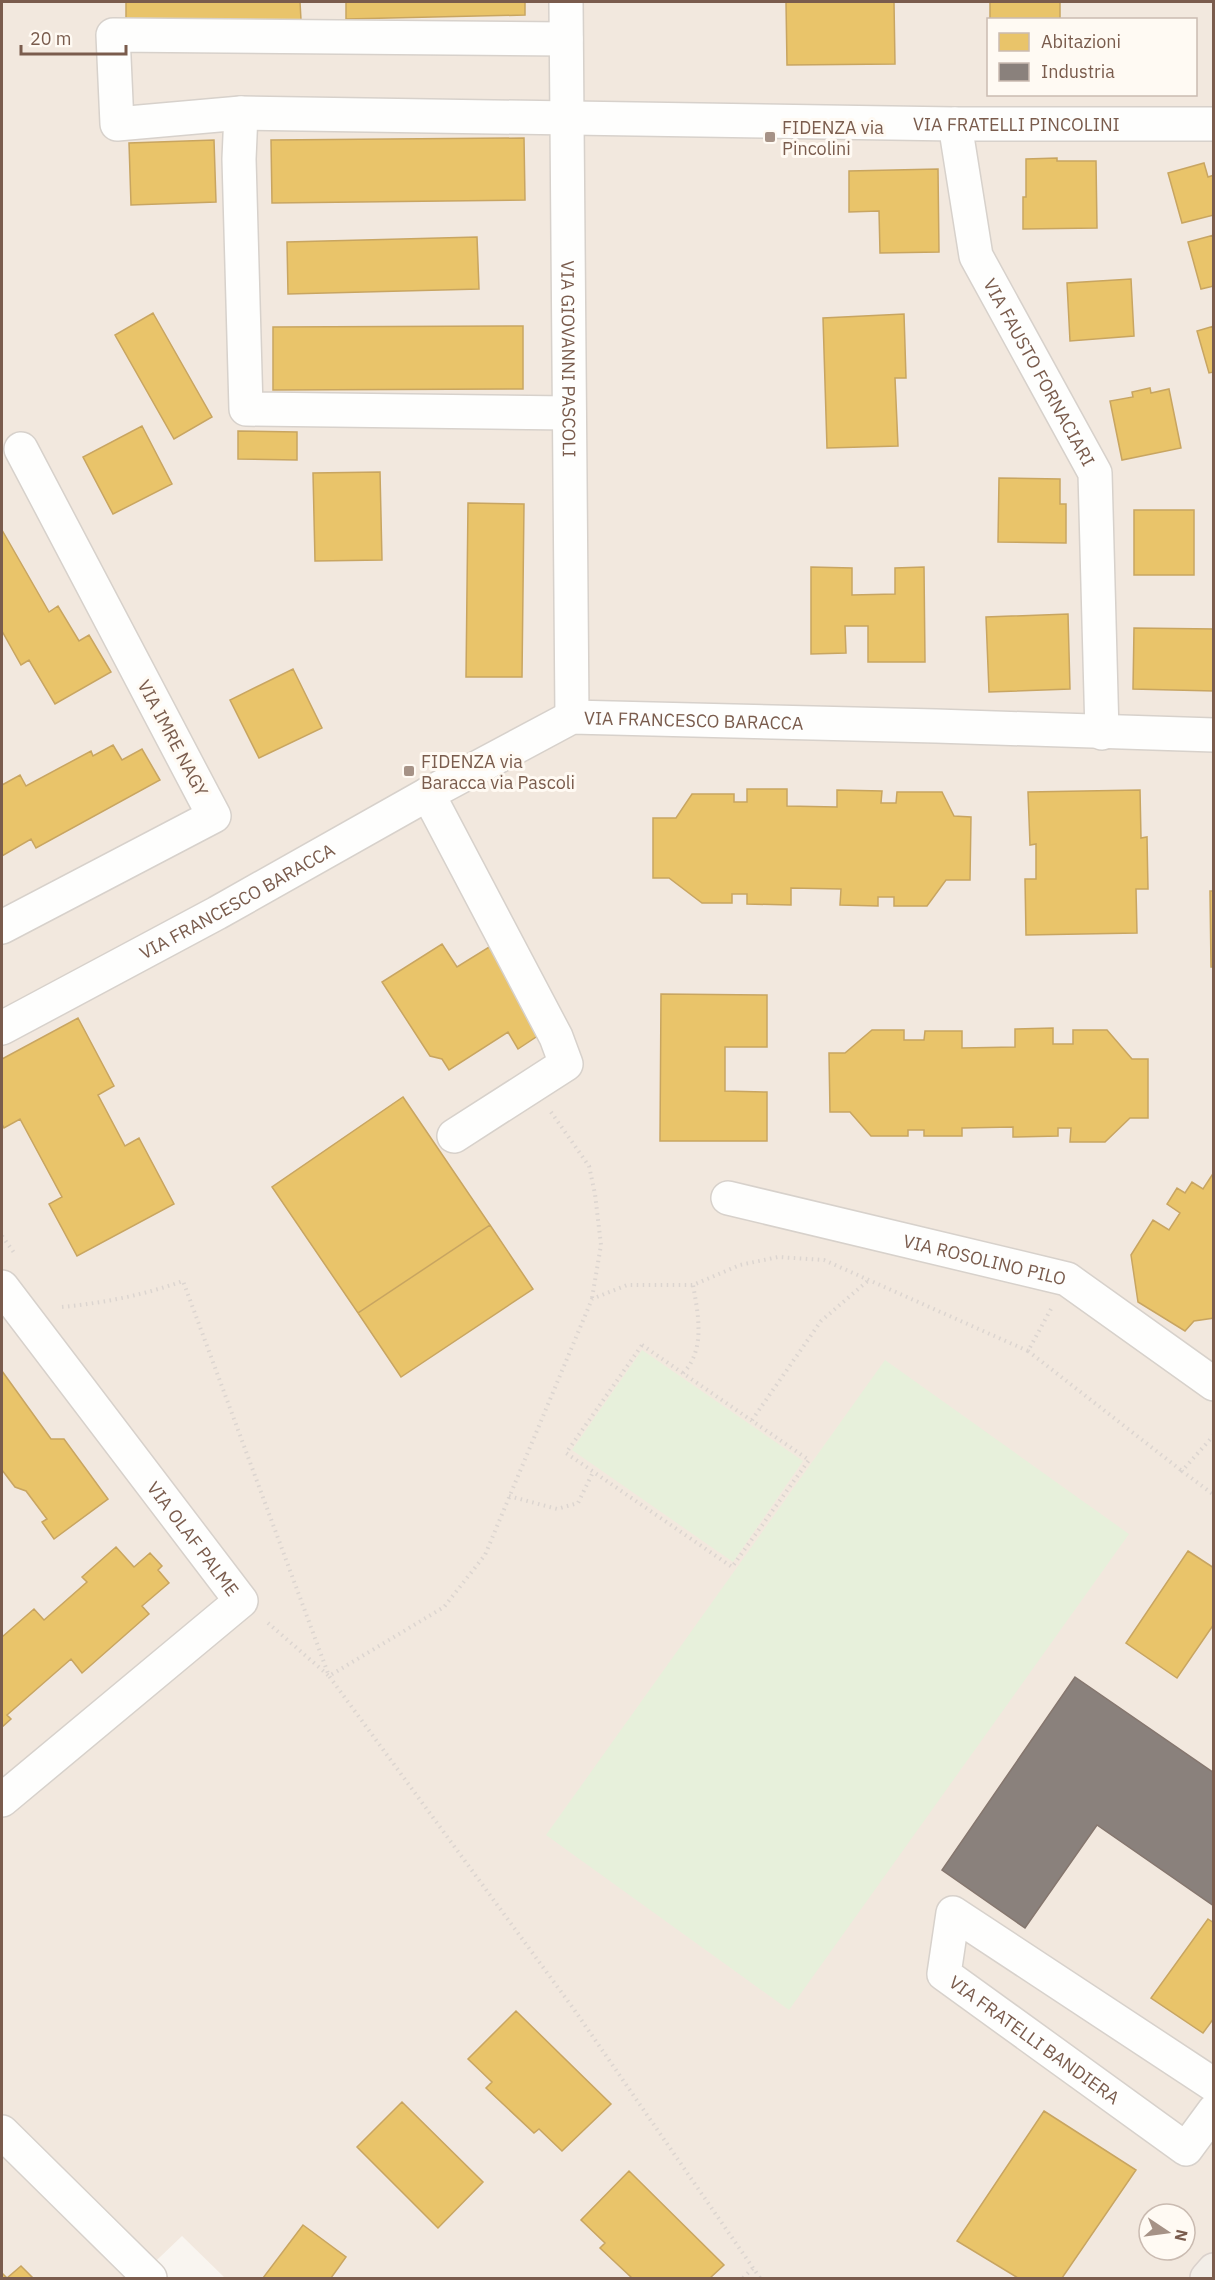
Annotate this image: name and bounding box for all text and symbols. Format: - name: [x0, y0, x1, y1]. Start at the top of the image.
- scale bar: [21, 18, 126, 56]
- legend: [987, 18, 1197, 96]
- text: 20 m: [30, 27, 72, 50]
- text: Abitazioni: [1041, 30, 1121, 53]
- text: Industria: [1041, 60, 1115, 83]
- street label: VIA FRATELLI PINCOLINI: [913, 112, 1120, 136]
- place label: FIDENZA via Pincolini: [782, 116, 884, 160]
- marker: FIDENZA via Pincolini: [763, 130, 777, 144]
- street label: VIA GIOVANNI PASCOLI: [557, 260, 581, 458]
- street label: VIA FAUSTO FORNACIARI: [979, 274, 1100, 470]
- street label: VIA IMRE NAGY: [133, 676, 213, 800]
- street label: VIA FRANCESCO BARACCA: [584, 706, 804, 734]
- place label: FIDENZA via Baracca via Pascoli: [421, 750, 575, 794]
- marker: FIDENZA via Baracca via Pascoli: [402, 764, 416, 778]
- street label: VIA FRANCESCO BARACCA: [135, 837, 339, 964]
- street label: VIA ROSOLINO PILO: [901, 1229, 1068, 1290]
- street label: VIA OLAF PALME: [143, 1477, 244, 1600]
- street label: VIA FRATELLI BANDIERA: [945, 1970, 1125, 2109]
- north arrow: [1137, 2202, 1197, 2262]
- text: N: [1171, 2227, 1193, 2243]

